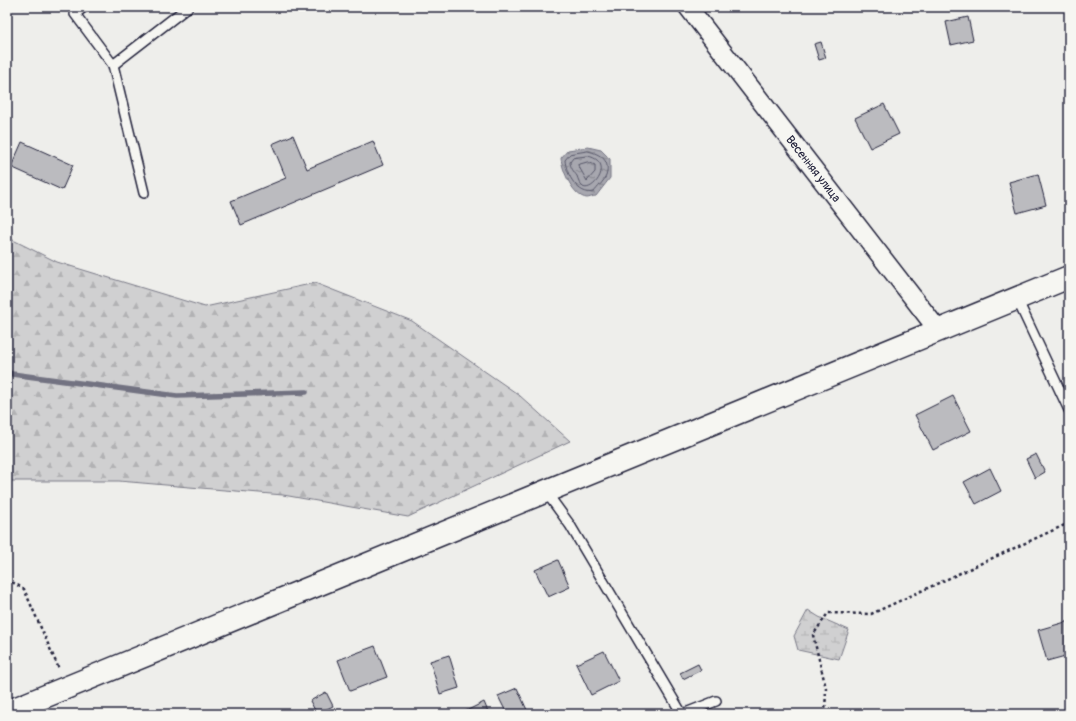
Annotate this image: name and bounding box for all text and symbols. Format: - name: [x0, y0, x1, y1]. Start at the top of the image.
- street label: Весенняя улица: [782, 133, 844, 206]

